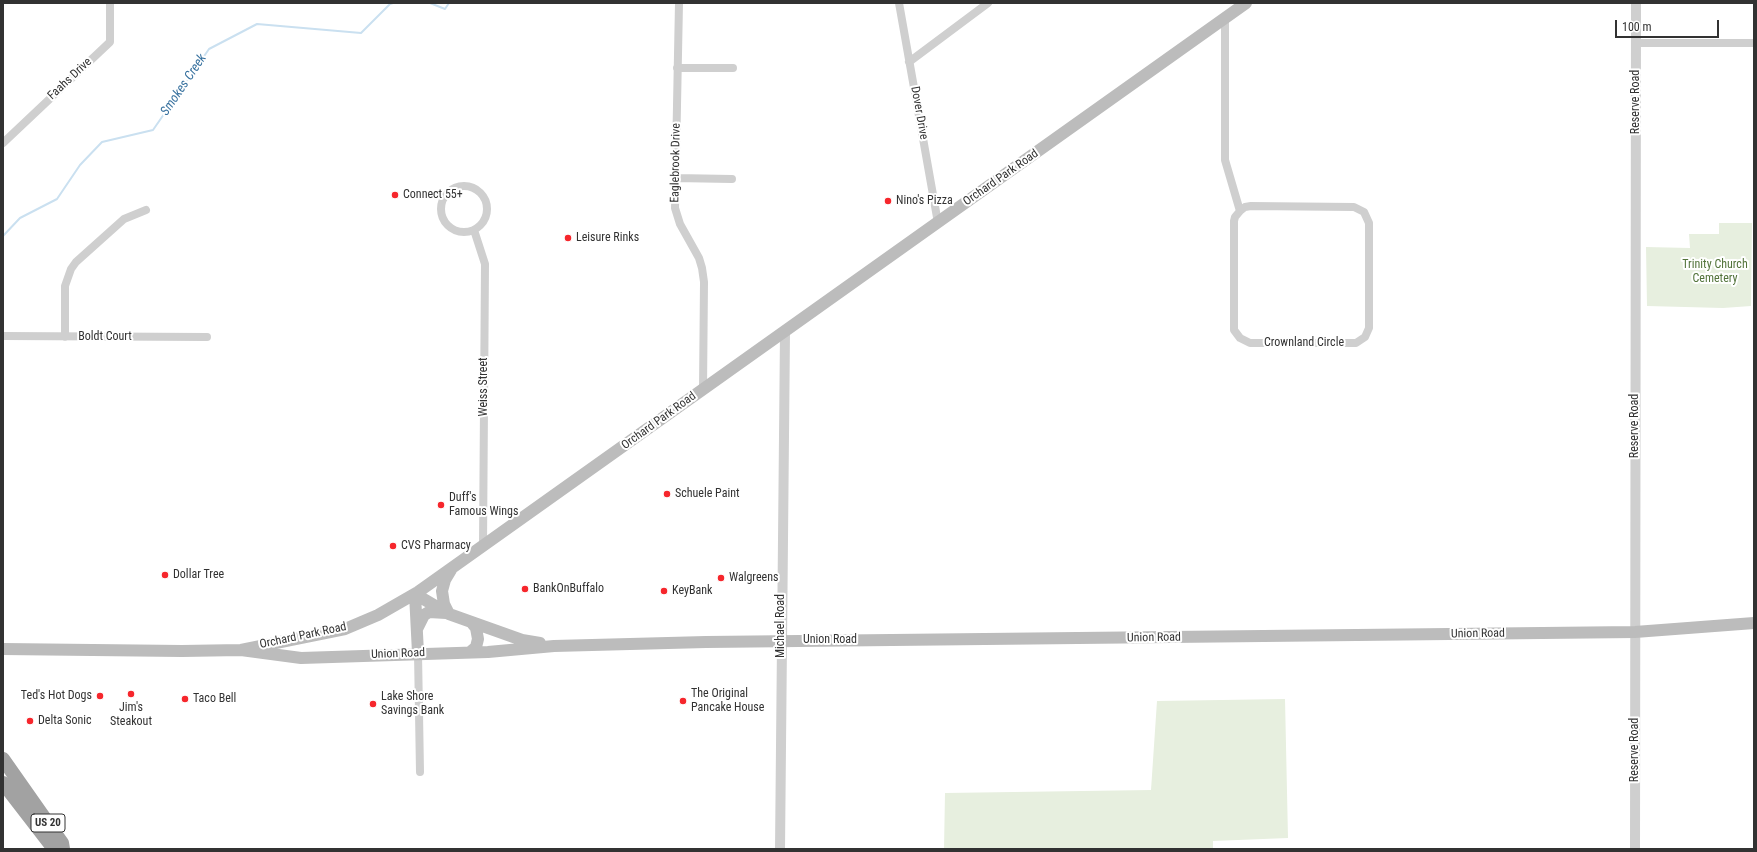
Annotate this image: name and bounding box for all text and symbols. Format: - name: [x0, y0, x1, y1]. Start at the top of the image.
- scale bar: [1617, 12, 1721, 38]
- text: 100 m: [1622, 20, 1652, 34]
- water label: Smokes Creek: [158, 51, 210, 119]
- street label: Faahs Drive: [45, 55, 95, 103]
- street label: Reserve Road: [1629, 70, 1643, 134]
- street label: Dover Drive: [907, 85, 931, 141]
- street label: Eaglebrook Drive: [668, 123, 684, 203]
- street label: Orchard Park Road: [961, 147, 1041, 209]
- place label: Connect 55+: [403, 188, 463, 202]
- marker: Connect 55+: [390, 190, 400, 200]
- place label: Nino's Pizza: [896, 194, 953, 208]
- marker: Nino's Pizza: [883, 196, 893, 206]
- place label: Leisure Rinks: [576, 231, 639, 245]
- marker: Leisure Rinks: [563, 233, 573, 243]
- park label: Trinity Church Cemetery: [1682, 258, 1748, 286]
- street label: Boldt Court: [78, 330, 132, 344]
- street label: Crownland Circle: [1264, 336, 1344, 350]
- street label: Weiss Street: [477, 357, 491, 417]
- street label: Orchard Park Road: [619, 389, 699, 453]
- street label: Reserve Road: [1628, 394, 1642, 458]
- place label: Schuele Paint: [675, 487, 740, 501]
- marker: Schuele Paint: [662, 489, 672, 499]
- place label: Duff's Famous Wings: [449, 491, 519, 519]
- marker: Duff's Famous Wings: [436, 500, 446, 510]
- place label: CVS Pharmacy: [401, 539, 471, 553]
- marker: CVS Pharmacy: [388, 541, 398, 551]
- place label: Dollar Tree: [173, 568, 224, 582]
- marker: Dollar Tree: [160, 570, 170, 580]
- place label: Walgreens: [729, 571, 778, 585]
- marker: Walgreens: [716, 573, 726, 583]
- place label: BankOnBuffalo: [533, 582, 604, 596]
- marker: BankOnBuffalo: [520, 584, 530, 594]
- place label: KeyBank: [672, 584, 712, 598]
- marker: KeyBank: [659, 586, 669, 596]
- street label: Michael Road: [774, 594, 788, 658]
- street label: Orchard Park Road: [258, 620, 348, 652]
- street label: Union Road: [1451, 626, 1505, 642]
- street label: Union Road: [1127, 630, 1181, 646]
- street label: Union Road: [803, 633, 857, 647]
- street label: Union Road: [371, 646, 425, 662]
- place label: The Original Pancake House: [691, 687, 764, 715]
- place label: Ted's Hot Dogs: [21, 689, 92, 703]
- marker: Jim's Steakout: [126, 689, 136, 699]
- place label: Lake Shore Savings Bank: [381, 690, 444, 718]
- marker: Ted's Hot Dogs: [95, 691, 105, 701]
- place label: Taco Bell: [193, 692, 236, 706]
- marker: Taco Bell: [180, 694, 190, 704]
- marker: The Original Pancake House: [678, 696, 688, 706]
- marker: Lake Shore Savings Bank: [368, 699, 378, 709]
- place label: Jim's Steakout: [110, 701, 152, 729]
- place label: Delta Sonic: [38, 714, 92, 728]
- marker: Delta Sonic: [25, 716, 35, 726]
- street label: Reserve Road: [1628, 718, 1642, 782]
- road number: US 20: [31, 814, 65, 832]

